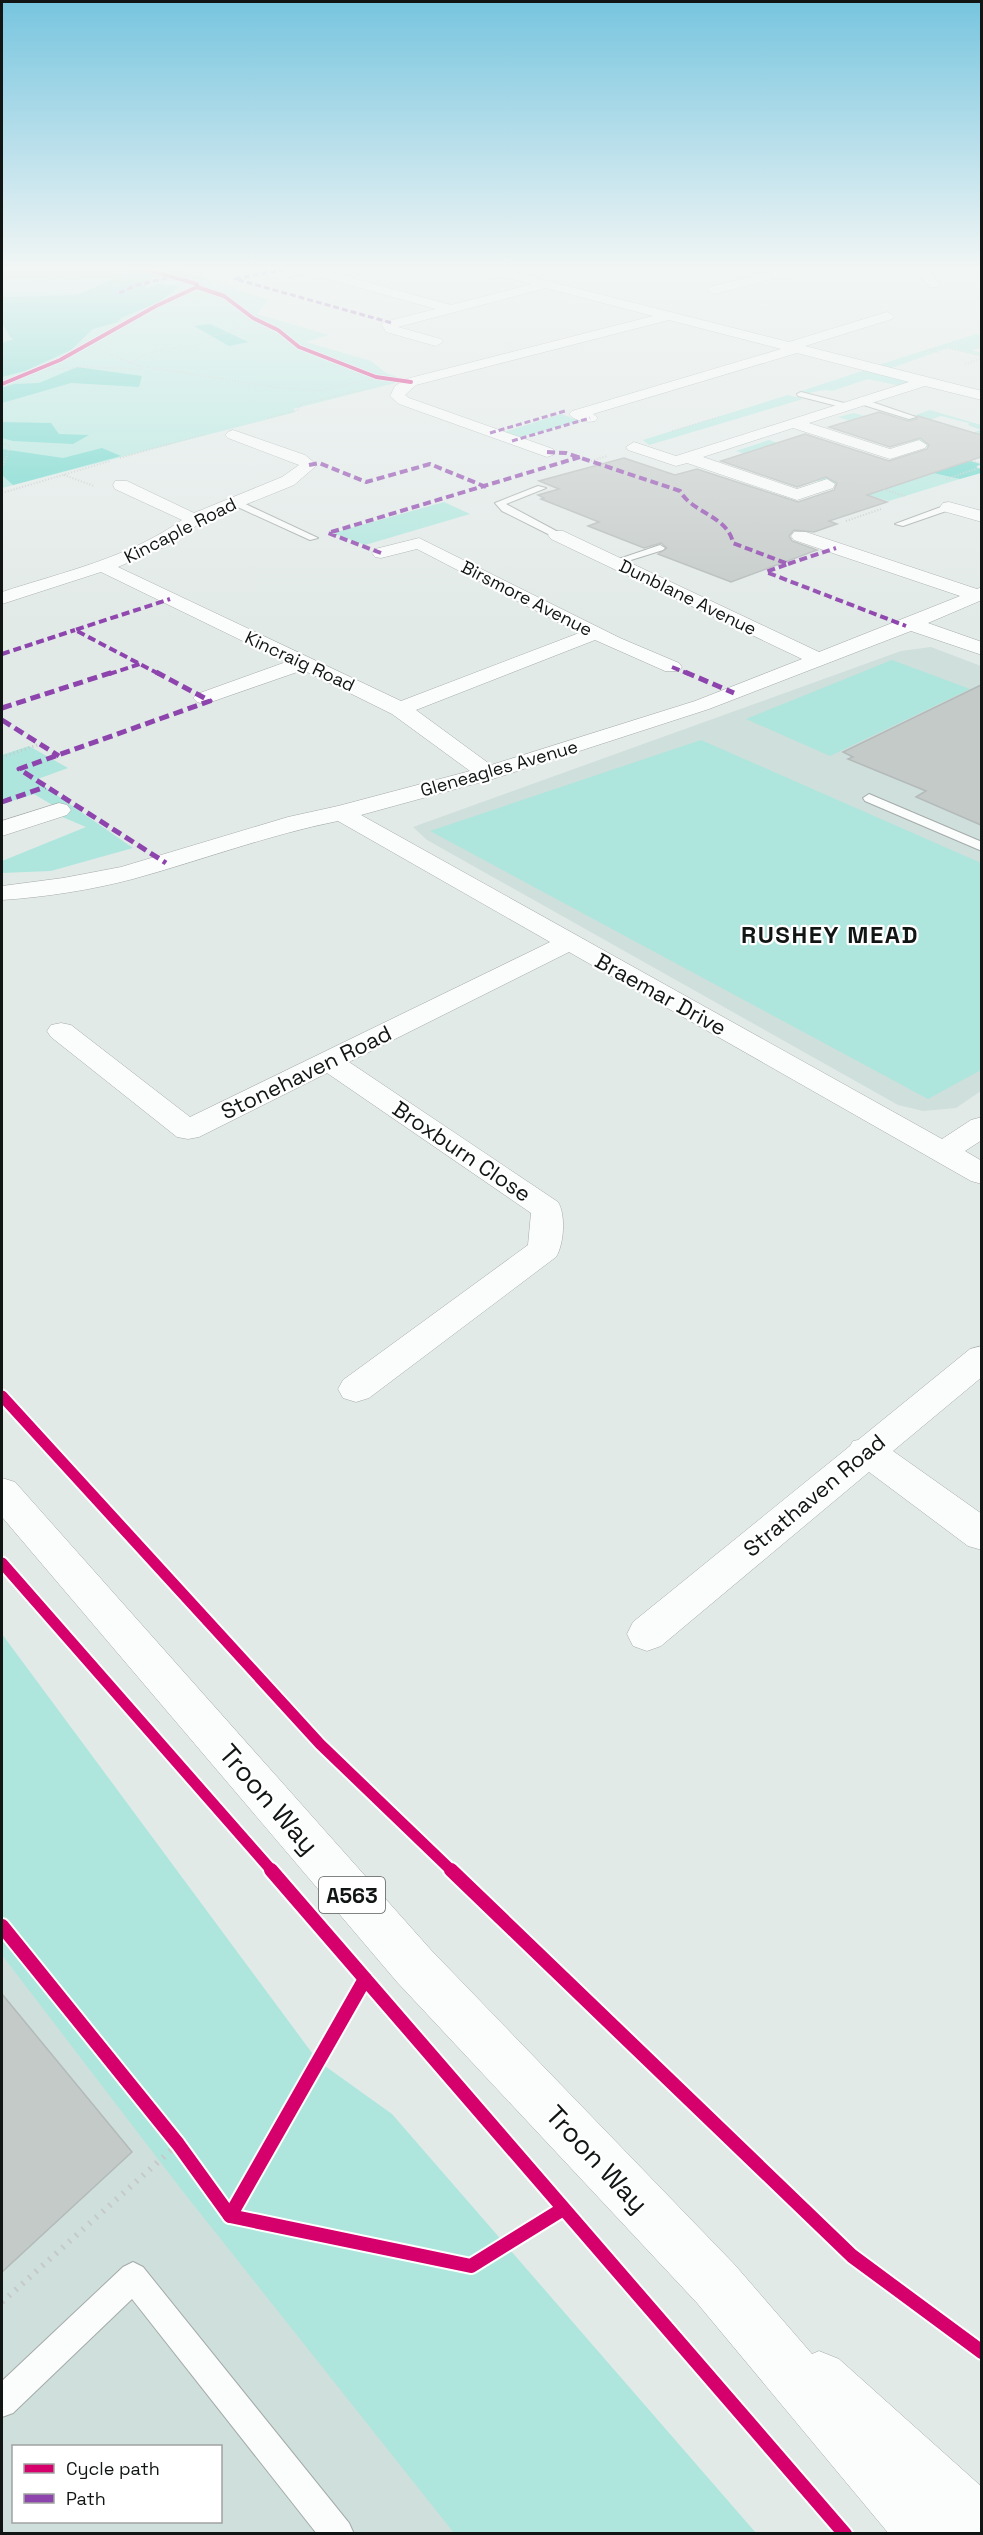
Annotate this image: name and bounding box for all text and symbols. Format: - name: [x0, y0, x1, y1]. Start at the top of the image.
- street label: Kincaple Road: [120, 492, 240, 568]
- street label: Dunblane Avenue: [616, 554, 760, 640]
- street label: Birsmore Avenue: [458, 555, 596, 641]
- street label: Kincraig Road: [241, 625, 359, 697]
- street label: Gleneagles Avenue: [418, 735, 580, 801]
- district label: RUSHEY MEAD: [741, 919, 919, 950]
- street label: Braemar Drive: [590, 946, 732, 1042]
- street label: Stonehaven Road: [216, 1019, 396, 1125]
- street label: Broxburn Close: [387, 1094, 537, 1208]
- street label: Strathaven Road: [737, 1427, 891, 1563]
- street label: Troon Way: [211, 1736, 327, 1862]
- road number: A563: [319, 1877, 385, 1913]
- street label: Troon Way: [538, 2098, 656, 2220]
- legend: [12, 2445, 222, 2523]
- text: Cycle path: [66, 2457, 160, 2480]
- text: Path: [66, 2487, 106, 2510]

